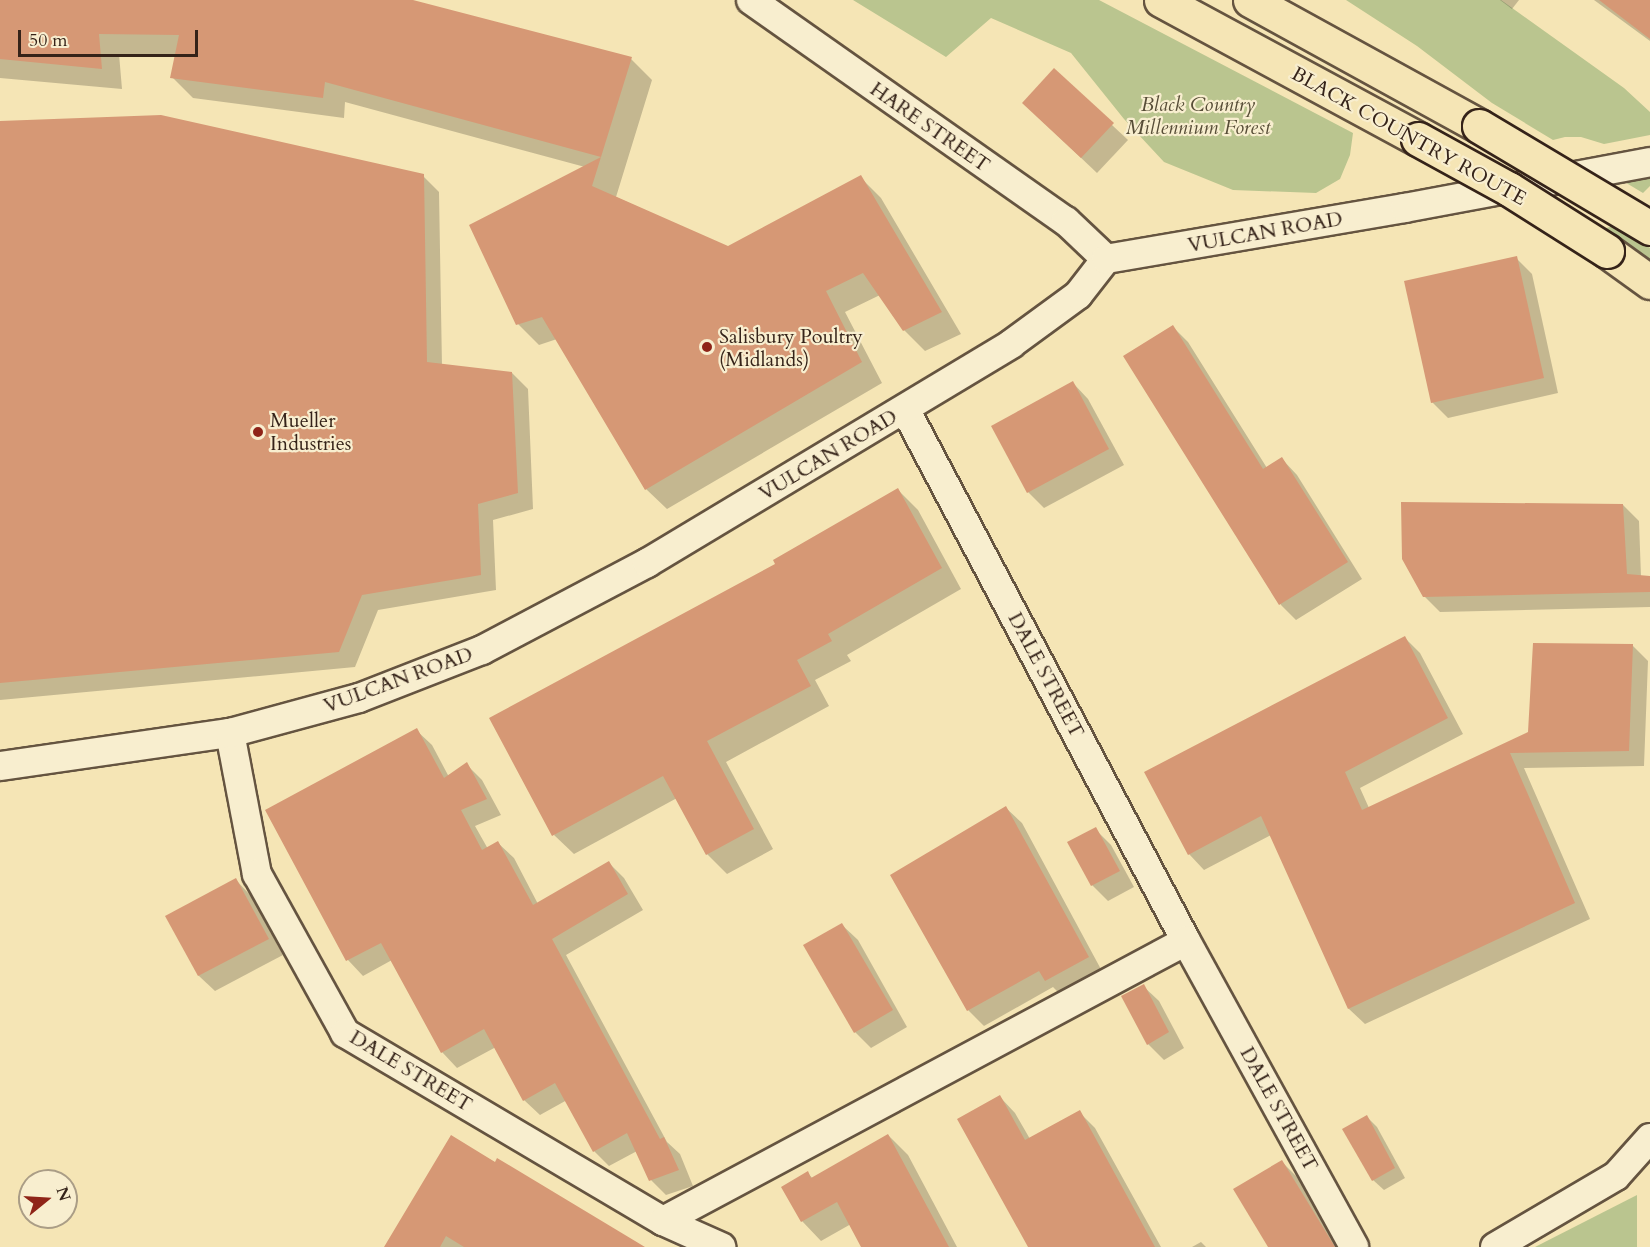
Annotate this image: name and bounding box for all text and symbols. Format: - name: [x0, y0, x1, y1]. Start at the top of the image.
- scale bar: [21, 18, 201, 56]
- text: 50 m: [29, 28, 68, 53]
- street label: BLACK COUNTRY ROUTE: [1287, 61, 1531, 211]
- street label: HARE STREET: [866, 77, 994, 177]
- park label: Black Country Millennium Forest: [1126, 92, 1270, 139]
- street label: VULCAN ROAD: [1186, 207, 1344, 257]
- place label: Salisbury Poultry (Midlands): [719, 324, 863, 371]
- marker: Salisbury Poultry (Midlands): [700, 340, 714, 354]
- street label: VULCAN ROAD: [755, 404, 901, 506]
- place label: Mueller Industries: [270, 408, 352, 455]
- marker: Mueller Industries: [251, 425, 265, 439]
- street label: DALE STREET: [1003, 608, 1089, 742]
- street label: VULCAN ROAD: [320, 642, 476, 718]
- street label: DALE STREET: [346, 1025, 476, 1117]
- street label: DALE STREET: [1235, 1043, 1323, 1175]
- north arrow: [18, 1169, 78, 1229]
- text: N: [51, 1184, 76, 1204]

